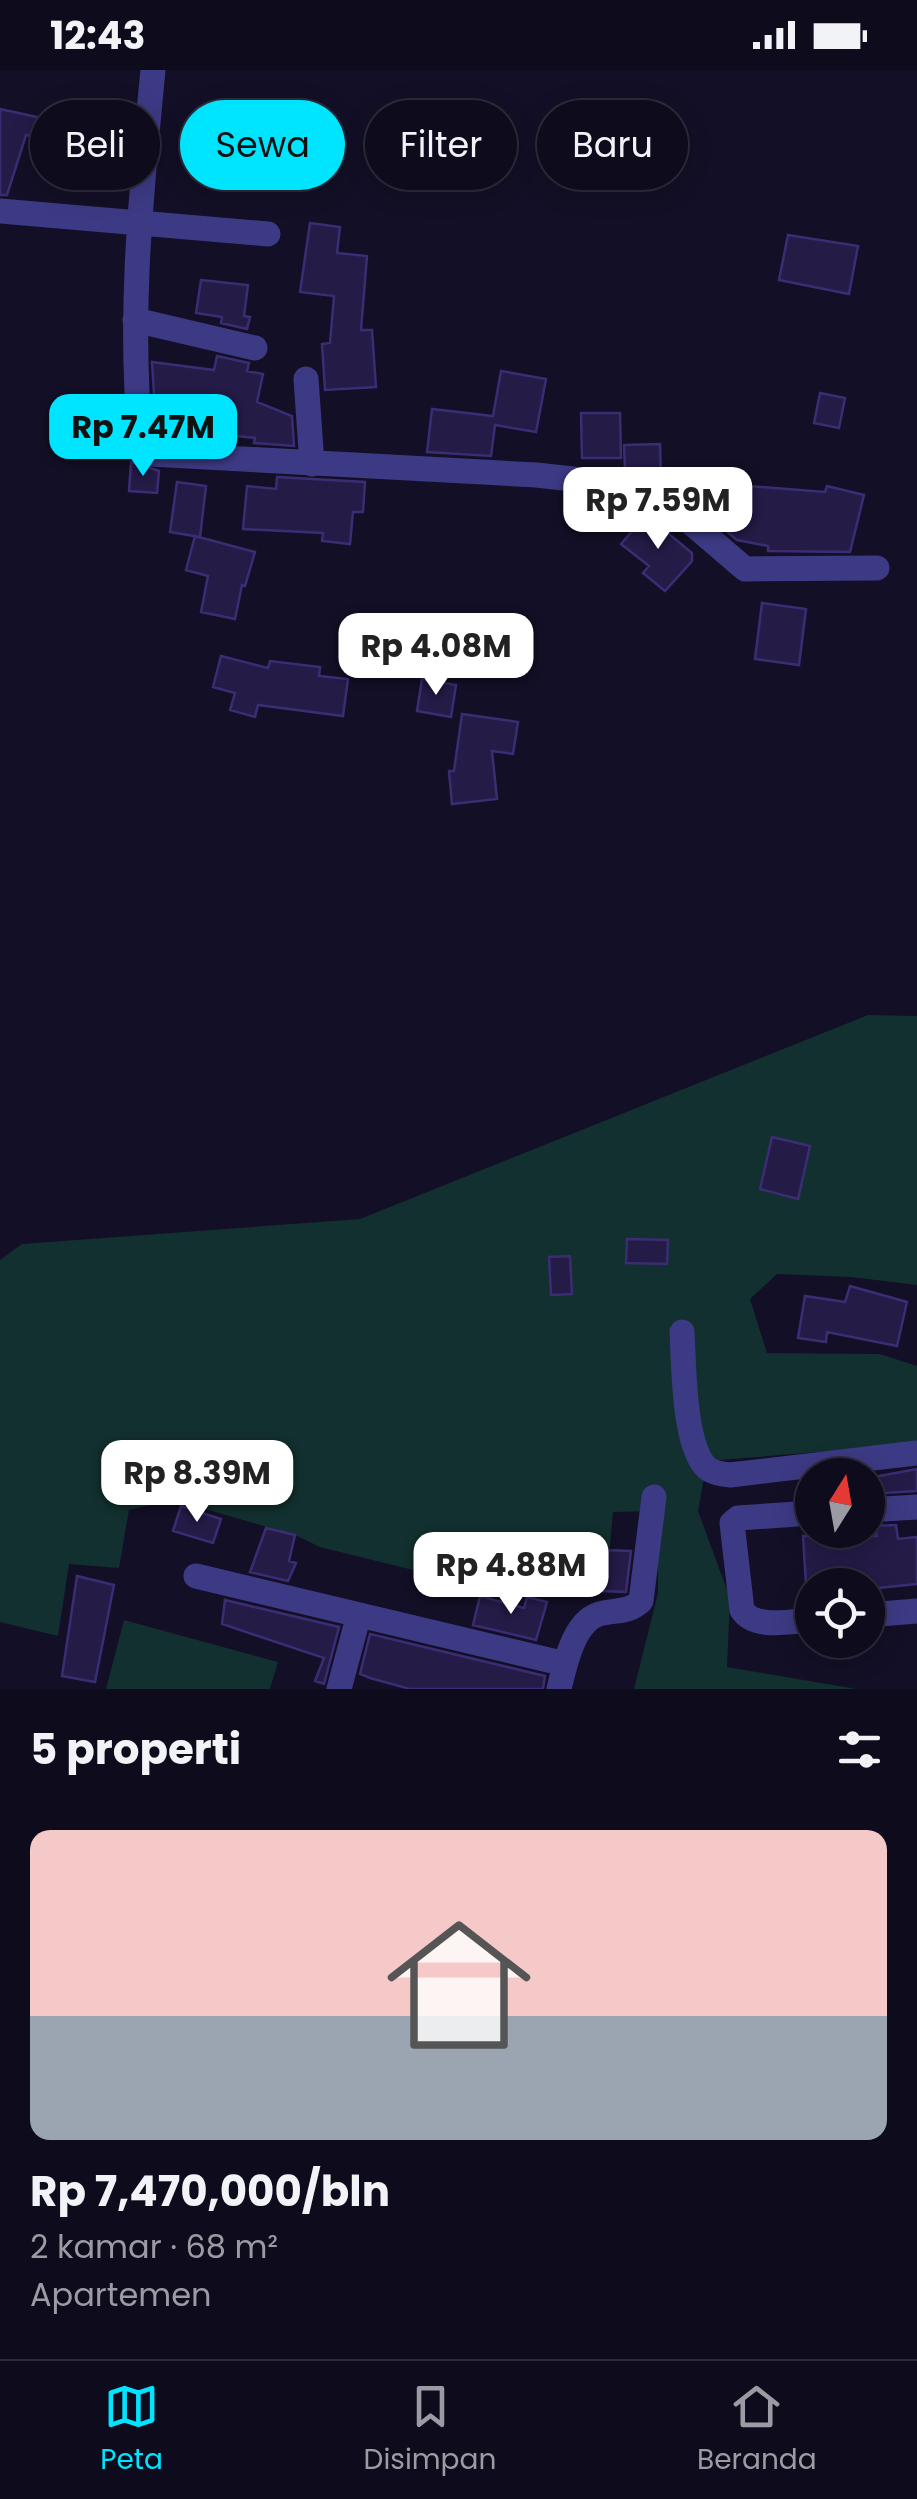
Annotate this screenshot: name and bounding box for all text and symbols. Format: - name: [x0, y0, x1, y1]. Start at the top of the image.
- text: 12:43: [50, 9, 146, 62]
- chip: Beli: [30, 100, 160, 190]
- chip: Sewa: [180, 100, 345, 190]
- chip: Filter: [365, 100, 517, 190]
- chip: Baru: [537, 100, 688, 190]
- pin: Rp 7.47M: [40, 394, 246, 479]
- text: Rp 7.47M: [71, 404, 215, 449]
- pin: Rp 7.59M: [555, 467, 761, 552]
- text: Rp 7.59M: [585, 477, 731, 522]
- pin: Rp 4.08M: [333, 613, 539, 698]
- text: Rp 4.08M: [360, 623, 512, 668]
- pin: Rp 8.39M: [94, 1440, 300, 1525]
- text: Rp 8.39M: [123, 1450, 271, 1495]
- north arrow: [795, 1458, 885, 1548]
- map controls: [795, 1458, 885, 1658]
- pin: Rp 4.88M: [408, 1532, 614, 1617]
- text: Rp 4.88M: [436, 1542, 586, 1587]
- button: locate: [795, 1568, 885, 1658]
- text: 5 properti: [30, 1720, 241, 1779]
- icon: filters: [832, 1722, 887, 1777]
- icon: home: [369, 1895, 549, 2075]
- text: Rp 7,470,000/bln: [30, 2162, 390, 2221]
- text: 2 kamar · 68 m²: [30, 2224, 278, 2269]
- text: Apartemen: [30, 2272, 212, 2317]
- tab: Peta: [100, 2379, 163, 2481]
- tab: Disimpan: [364, 2379, 496, 2481]
- tab: Beranda: [697, 2379, 817, 2481]

